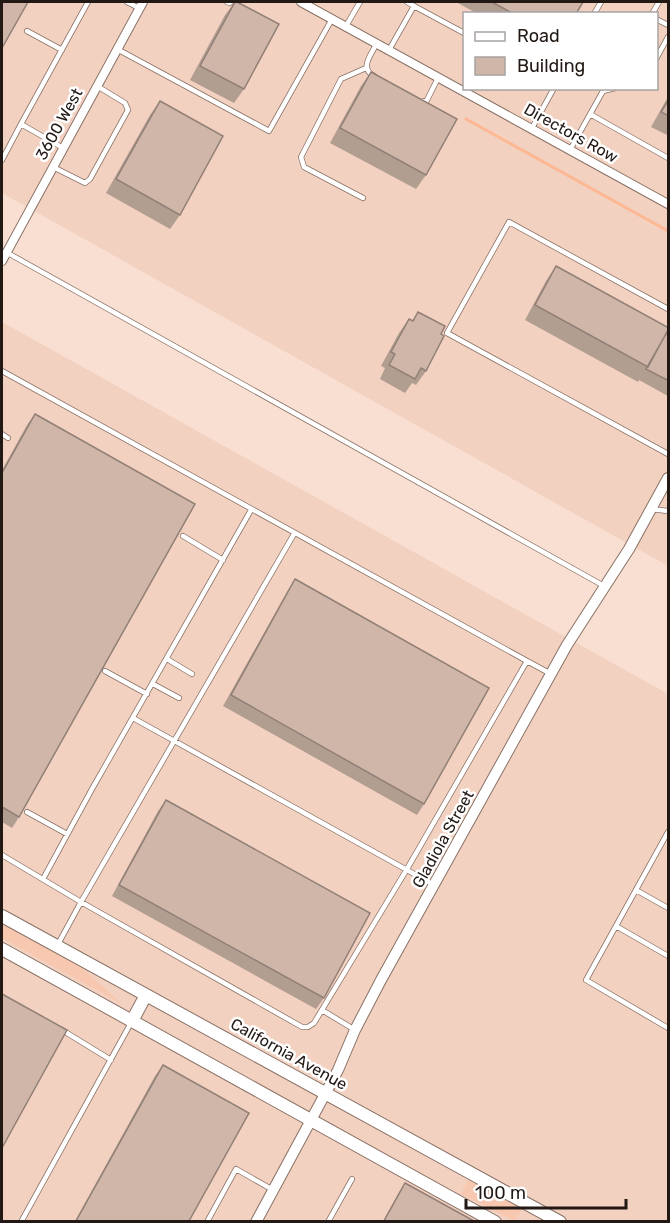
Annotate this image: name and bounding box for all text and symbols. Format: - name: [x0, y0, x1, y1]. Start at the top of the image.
- legend: [463, 12, 658, 90]
- text: Road: [517, 25, 560, 47]
- text: Building: [517, 55, 585, 77]
- street label: 3600 West: [32, 85, 86, 163]
- street label: Directors Row: [521, 99, 621, 167]
- street label: Gladiola Street: [408, 787, 478, 891]
- street label: California Avenue: [227, 1014, 351, 1094]
- scale bar: [466, 1172, 626, 1210]
- text: 100 m: [475, 1182, 526, 1204]

